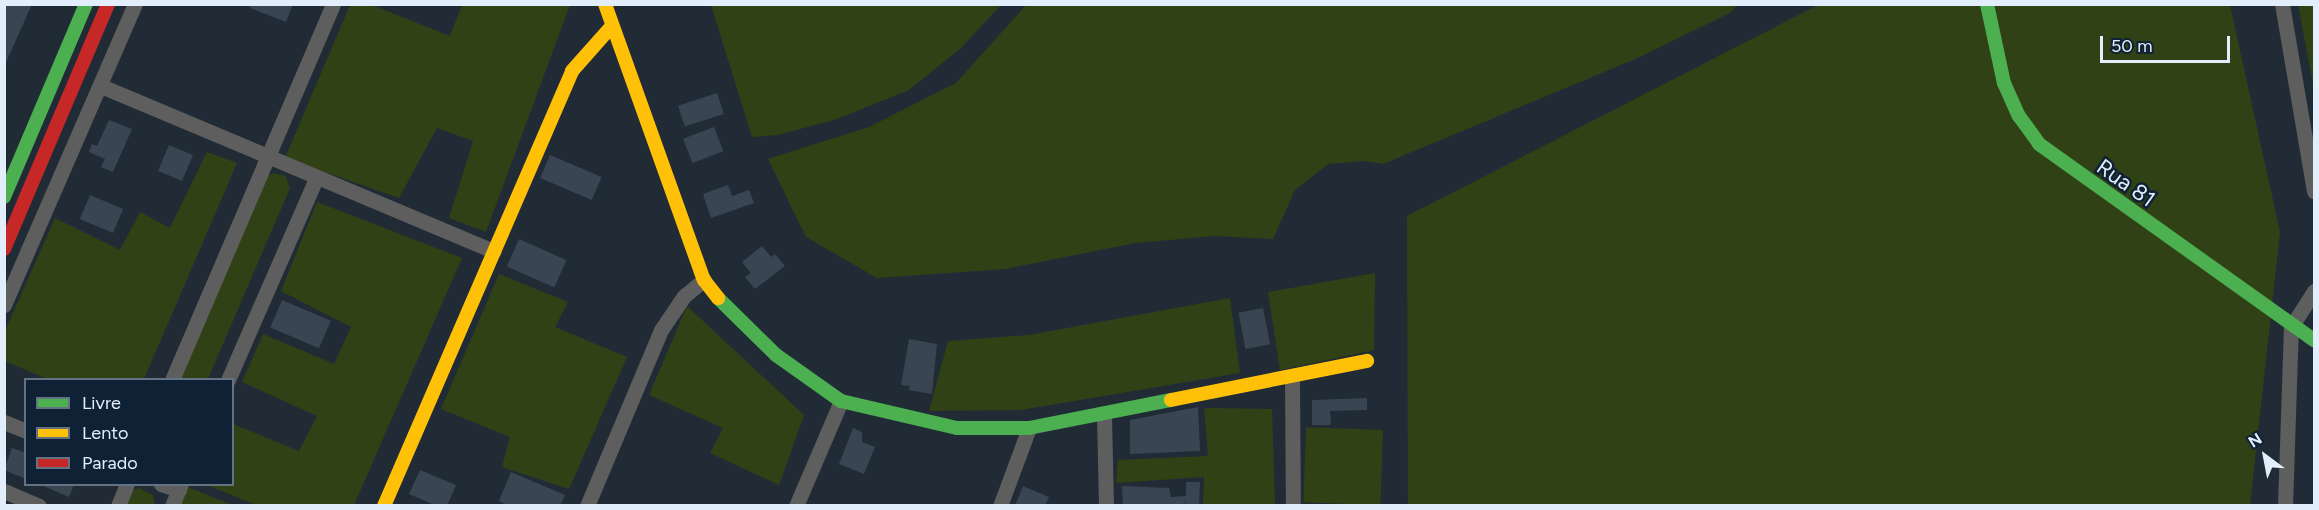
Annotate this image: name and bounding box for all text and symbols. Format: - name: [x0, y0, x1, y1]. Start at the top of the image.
- scale bar: [2103, 24, 2234, 62]
- text: 50 m: [2111, 35, 2153, 57]
- street label: Rua 81: [2092, 153, 2160, 213]
- legend: [24, 378, 234, 486]
- text: Livre: [82, 392, 121, 414]
- text: Lento: [82, 422, 128, 444]
- north arrow: [2235, 426, 2295, 486]
- text: N: [2245, 429, 2265, 452]
- text: Parado: [82, 452, 138, 474]

